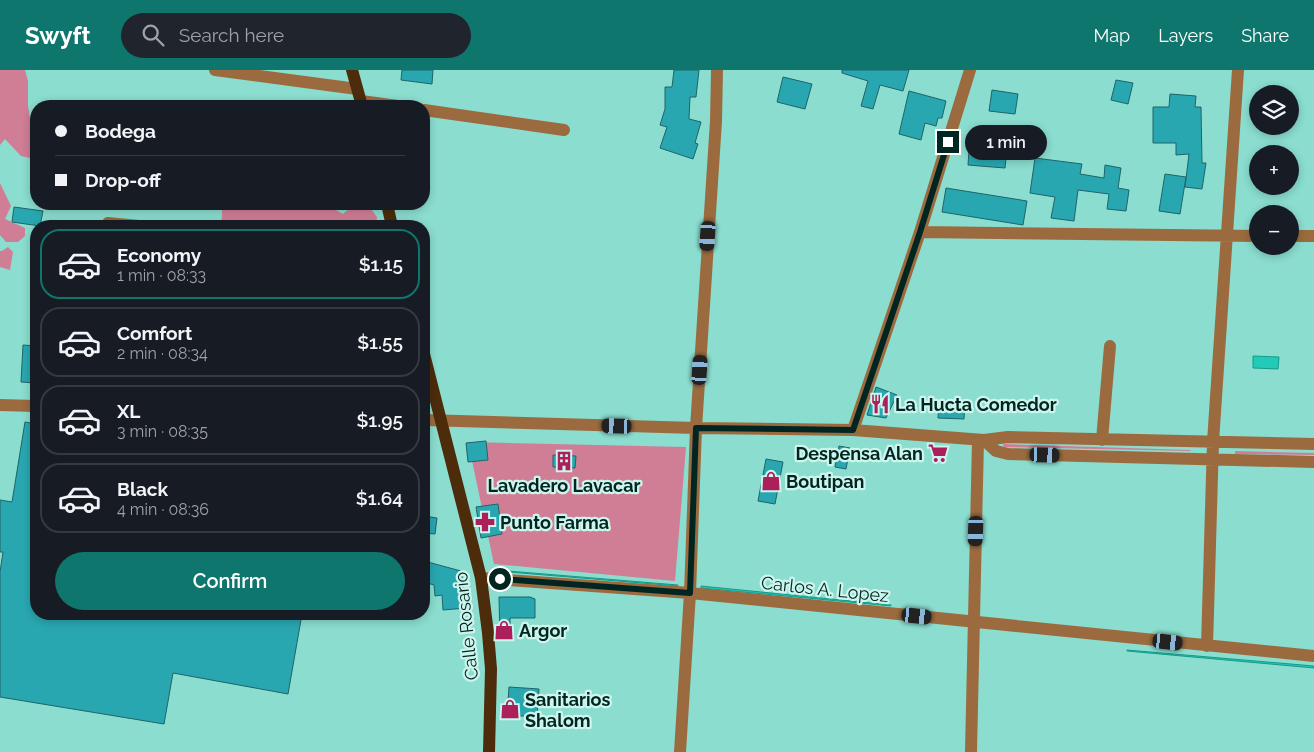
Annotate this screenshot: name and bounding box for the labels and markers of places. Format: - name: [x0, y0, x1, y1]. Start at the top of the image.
- restaurant icon: La Hucta Comedor: [869, 393, 891, 415]
- place label: La Hucta Comedor: [895, 394, 1057, 415]
- supermarket icon: Despensa Alan: [927, 442, 949, 464]
- place label: Despensa Alan: [795, 443, 923, 464]
- building icon: Lavadero Lavacar: [553, 450, 575, 472]
- shop icon: Boutipan: [760, 470, 782, 492]
- place label: Boutipan: [786, 471, 864, 492]
- place label: Lavadero Lavacar: [488, 475, 640, 496]
- pharmacy icon: Punto Farma: [474, 511, 496, 533]
- place label: Punto Farma: [500, 512, 609, 533]
- shop icon: Argor: [493, 619, 515, 641]
- place label: Argor: [519, 620, 567, 641]
- place label: Sanitarios Shalom: [525, 689, 610, 731]
- shop icon: Sanitarios Shalom: [499, 698, 521, 720]

